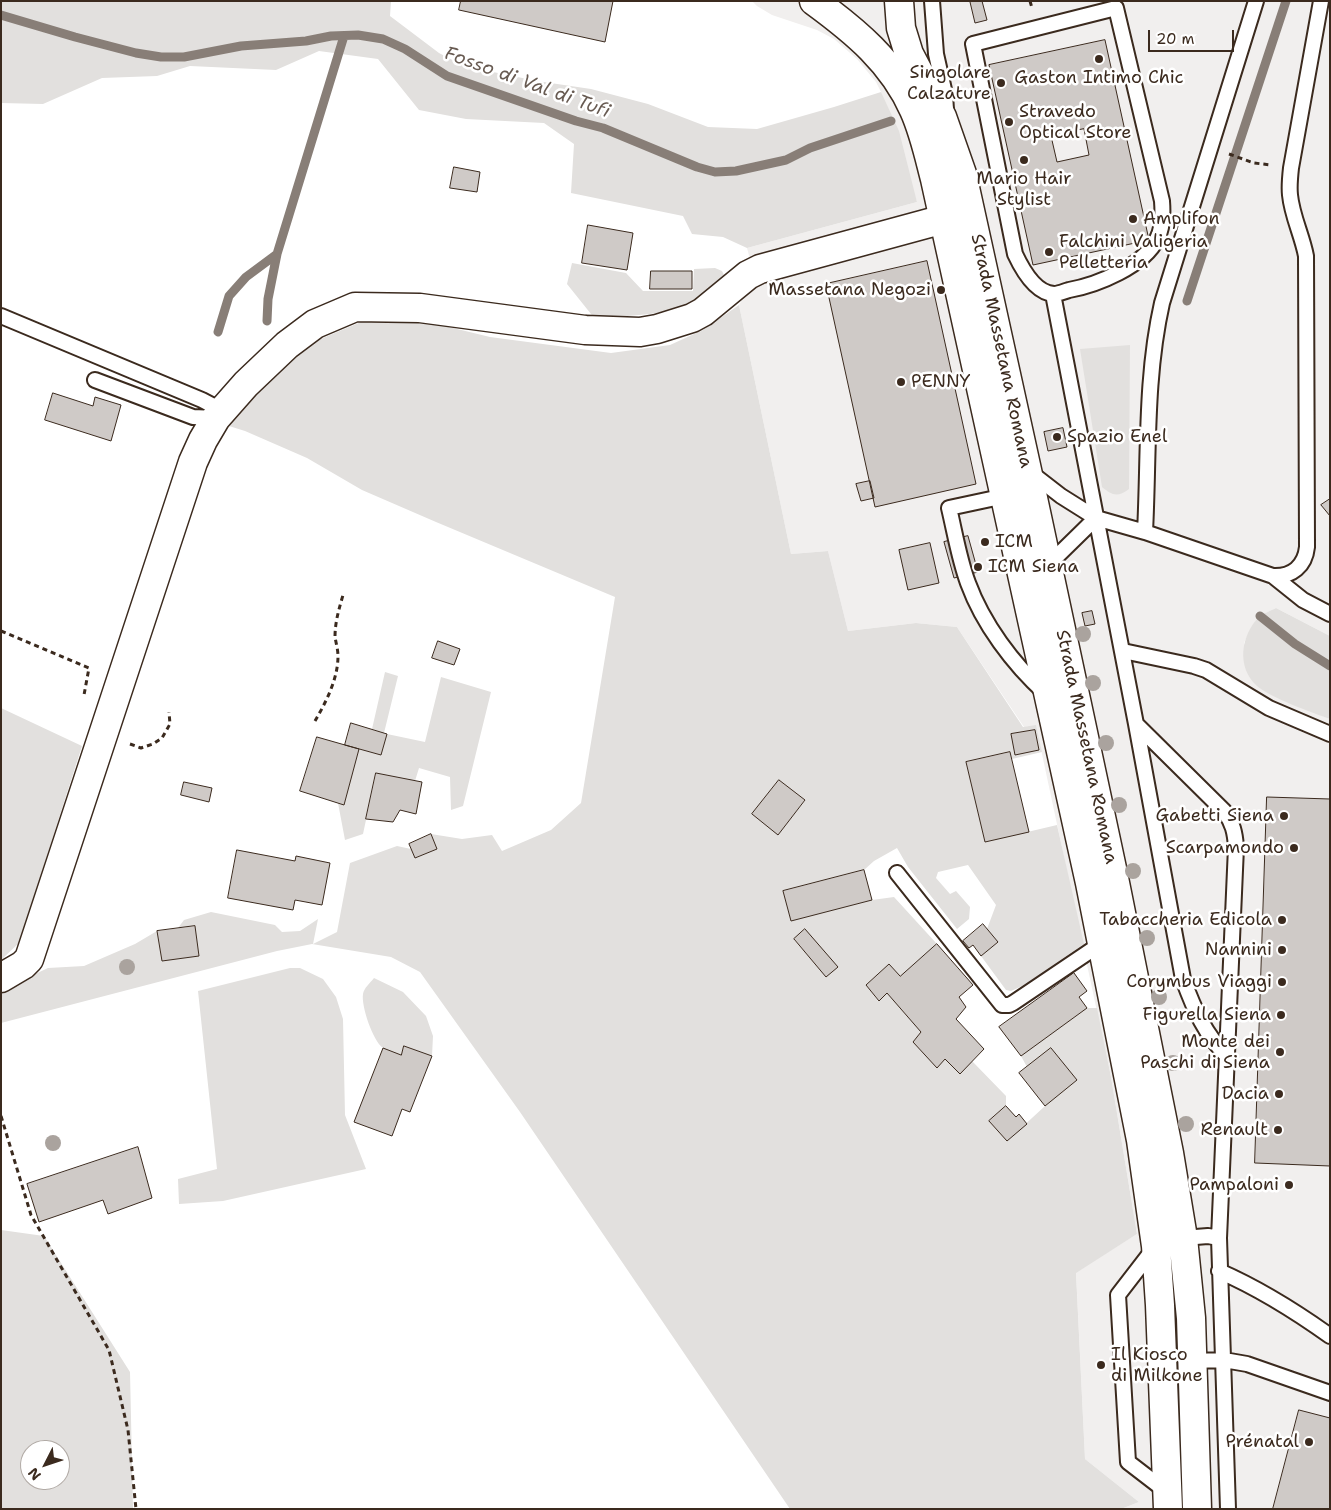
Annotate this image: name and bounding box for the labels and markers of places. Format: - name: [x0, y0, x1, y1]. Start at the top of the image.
- marker: Gaston Intimo Chic: [1093, 53, 1105, 65]
- place label: Singolare Calzature: [907, 62, 991, 104]
- place label: Gaston Intimo Chic: [1014, 67, 1184, 89]
- marker: Singolare Calzature: [995, 77, 1007, 89]
- place label: Stravedo Optical Store: [1019, 101, 1131, 144]
- marker: Stravedo Optical Store: [1003, 116, 1015, 128]
- marker: Mario Hair Stylist: [1018, 154, 1030, 166]
- place label: Mario Hair Stylist: [976, 168, 1072, 210]
- place label: Amplifon: [1143, 208, 1220, 230]
- marker: Amplifon: [1127, 213, 1139, 225]
- place label: Falchini Valigeria Pelletteria: [1059, 231, 1208, 274]
- marker: Falchini Valigeria Pelletteria: [1043, 246, 1055, 258]
- place label: Massetana Negozi: [768, 279, 931, 301]
- marker: Massetana Negozi: [935, 284, 947, 296]
- place label: PENNY: [911, 371, 970, 393]
- marker: PENNY: [895, 376, 907, 388]
- place label: Spazio Enel: [1067, 426, 1167, 448]
- marker: Spazio Enel: [1051, 431, 1063, 443]
- place label: ICM: [995, 531, 1033, 553]
- marker: ICM: [979, 536, 991, 548]
- place label: ICM Siena: [988, 556, 1079, 578]
- marker: ICM Siena: [972, 561, 984, 573]
- place label: Gabetti Siena: [1156, 805, 1274, 827]
- marker: Gabetti Siena: [1278, 810, 1290, 822]
- place label: Scarpamondo: [1166, 837, 1284, 859]
- marker: Scarpamondo: [1288, 842, 1300, 854]
- place label: Tabaccheria Edicola: [1099, 909, 1272, 931]
- marker: Tabaccheria Edicola: [1276, 914, 1288, 926]
- place label: Nannini: [1205, 939, 1272, 961]
- marker: Nannini: [1276, 944, 1288, 956]
- place label: Corymbus Viaggi: [1126, 971, 1272, 993]
- marker: Corymbus Viaggi: [1276, 976, 1288, 988]
- place label: Figurella Siena: [1143, 1004, 1271, 1026]
- marker: Figurella Siena: [1275, 1009, 1287, 1021]
- place label: Monte dei Paschi di Siena: [1140, 1031, 1270, 1074]
- marker: Monte dei Paschi di Siena: [1274, 1046, 1286, 1058]
- place label: Dacia: [1222, 1083, 1269, 1105]
- marker: Dacia: [1273, 1088, 1285, 1100]
- place label: Renault: [1200, 1119, 1268, 1141]
- marker: Renault: [1272, 1124, 1284, 1136]
- place label: Pampaloni: [1190, 1174, 1279, 1196]
- marker: Pampaloni: [1283, 1179, 1295, 1191]
- place label: Il Kiosco di Milkone: [1111, 1344, 1203, 1386]
- marker: Il Kiosco di Milkone: [1095, 1359, 1107, 1371]
- place label: Prénatal: [1225, 1431, 1299, 1453]
- marker: Prénatal: [1303, 1436, 1315, 1448]

